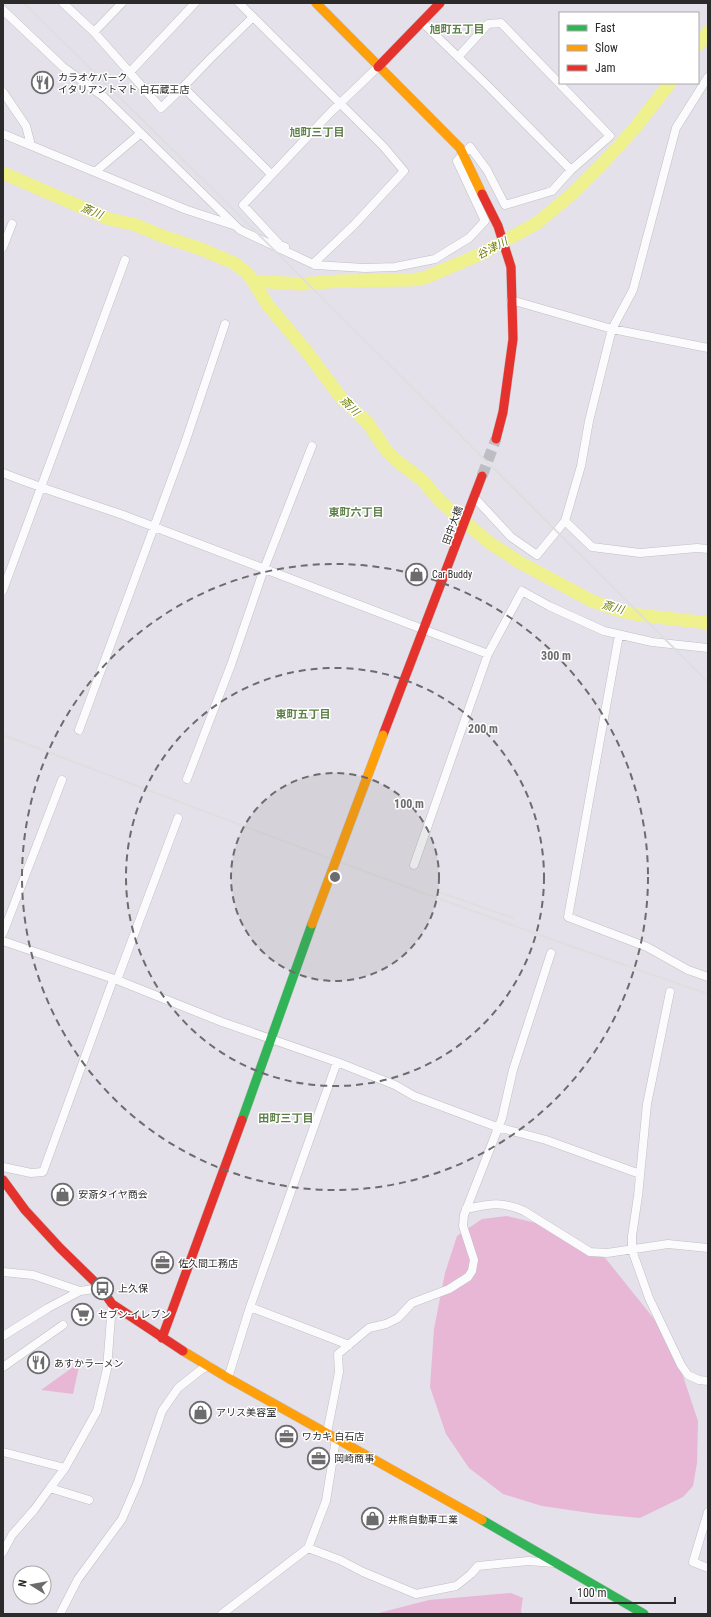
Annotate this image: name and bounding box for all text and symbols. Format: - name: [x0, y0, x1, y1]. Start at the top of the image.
- legend: [559, 12, 699, 84]
- text: Fast: [595, 21, 616, 35]
- district label: 旭町五丁目: [430, 23, 485, 36]
- text: Slow: [595, 41, 618, 55]
- text: Jam: [595, 61, 616, 75]
- restaurant icon: カラオケパーク イタリアントマト 白石蔵王店: [29, 70, 55, 96]
- place label: カラオケパーク イタリアントマト 白石蔵王店: [58, 72, 190, 95]
- district label: 旭町三丁目: [290, 126, 345, 139]
- water label: 斎川: [79, 201, 105, 222]
- water label: 谷津川: [475, 234, 511, 262]
- water label: 斎川: [337, 394, 363, 419]
- street label: 田中大橋: [440, 504, 464, 546]
- district label: 東町六丁目: [329, 506, 384, 519]
- shop icon: Car Buddy: [404, 561, 430, 587]
- place label: Car Buddy: [432, 569, 472, 580]
- water label: 斎川: [600, 598, 626, 617]
- text: 300 m: [541, 649, 571, 663]
- district label: 東町五丁目: [276, 708, 331, 721]
- text: 200 m: [468, 722, 498, 736]
- text: 100 m: [394, 797, 424, 811]
- centre of rings: [328, 870, 342, 884]
- district label: 田町三丁目: [259, 1112, 314, 1125]
- shop icon: 安斎タイヤ商会: [49, 1181, 75, 1207]
- place label: 安斎タイヤ商会: [78, 1189, 148, 1200]
- office icon: 佐久間工務店: [150, 1250, 176, 1276]
- place label: 佐久間工務店: [178, 1258, 238, 1269]
- bus stop icon: 上久保: [89, 1275, 115, 1301]
- place label: 上久保: [118, 1283, 149, 1294]
- supermarket icon: セブン-イレブン: [69, 1301, 95, 1327]
- place label: セブン-イレブン: [98, 1309, 170, 1320]
- restaurant icon: あすかラーメン: [25, 1350, 51, 1376]
- place label: あすかラーメン: [54, 1358, 124, 1369]
- shop icon: アリス美容室: [187, 1399, 213, 1425]
- place label: アリス美容室: [216, 1407, 276, 1418]
- office icon: ワカキ 白石店: [273, 1423, 299, 1449]
- place label: ワカキ 白石店: [302, 1431, 364, 1442]
- office icon: 岡崎商事: [306, 1445, 332, 1471]
- place label: 岡崎商事: [334, 1453, 374, 1464]
- shop icon: 井熊自動車工業: [360, 1506, 386, 1532]
- place label: 井熊自動車工業: [388, 1514, 458, 1525]
- north arrow: [12, 1565, 52, 1605]
- text: N: [16, 1578, 30, 1588]
- scale bar: [571, 1579, 675, 1605]
- text: 100 m: [577, 1586, 607, 1600]

